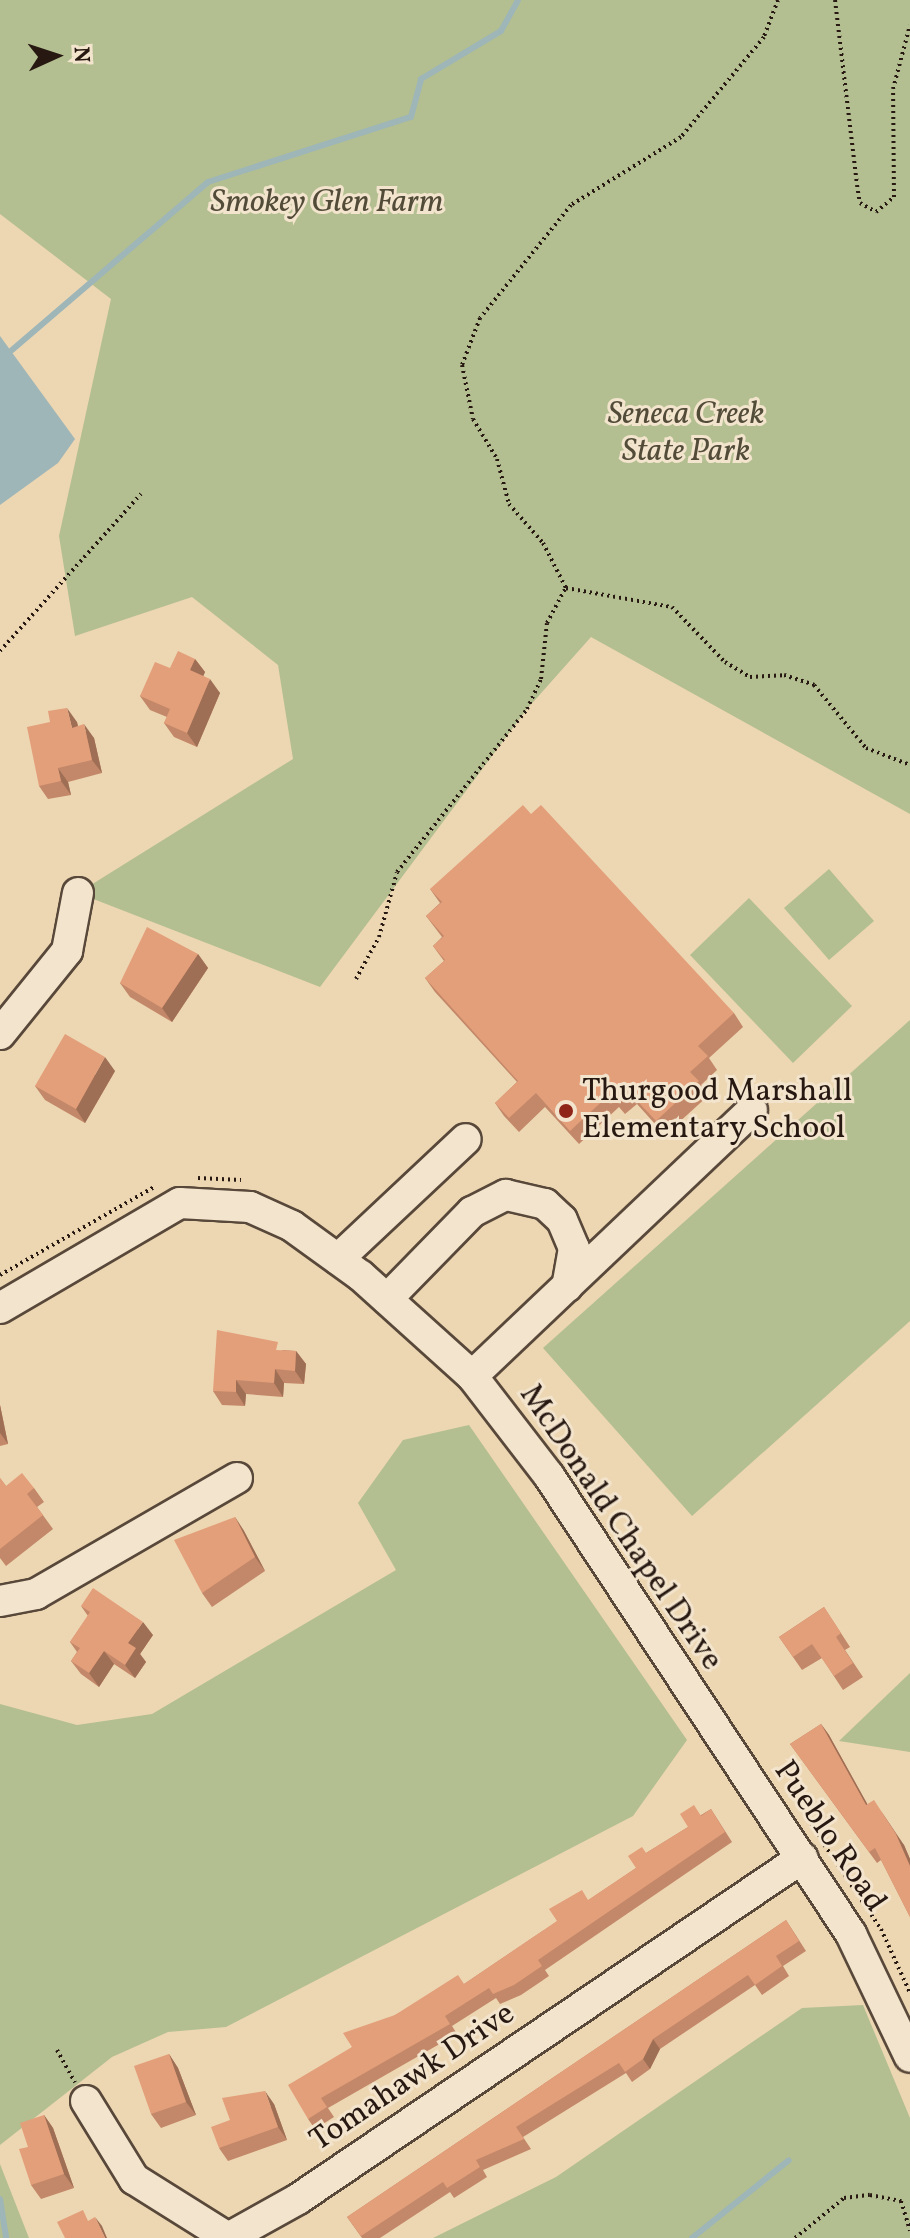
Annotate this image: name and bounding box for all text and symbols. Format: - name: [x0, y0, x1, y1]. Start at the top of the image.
- north arrow: [16, 16, 96, 96]
- text: N: [65, 46, 96, 64]
- park label: Smokey Glen Farm: [211, 184, 443, 222]
- park label: Seneca Creek State Park: [608, 397, 764, 472]
- place label: Thurgood Marshall Elementary School: [582, 1074, 852, 1149]
- marker: Thurgood Marshall Elementary School: [557, 1102, 575, 1120]
- street label: McDonald Chapel Drive: [510, 1378, 730, 1678]
- street label: Pueblo Road: [764, 1754, 894, 1920]
- street label: Tomahawk Drive: [303, 1995, 523, 2161]

